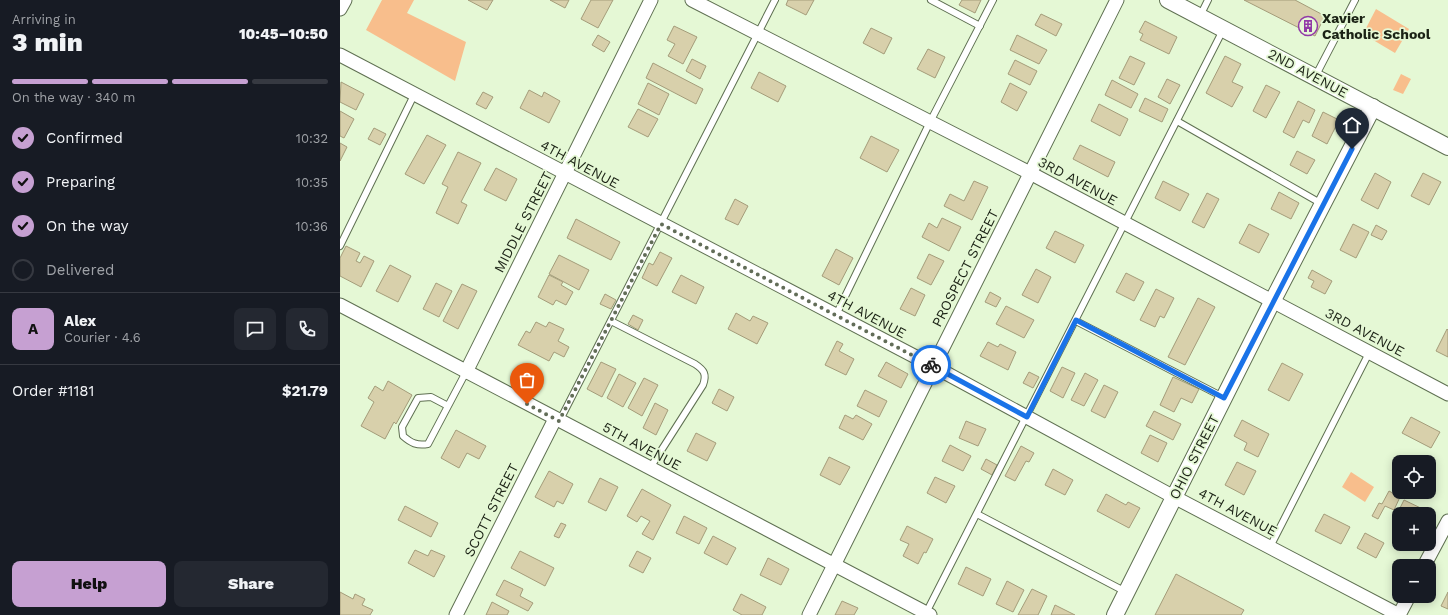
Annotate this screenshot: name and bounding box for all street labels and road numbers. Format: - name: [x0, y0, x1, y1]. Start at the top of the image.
- street label: 2ND AVENUE: [1265, 45, 1351, 101]
- street label: 4TH AVENUE: [538, 137, 622, 191]
- street label: 3RD AVENUE: [1036, 153, 1120, 209]
- street label: MIDDLE STREET: [491, 168, 556, 275]
- street label: PROSPECT STREET: [928, 206, 1002, 329]
- street label: 4TH AVENUE: [825, 287, 909, 341]
- street label: 3RD AVENUE: [1323, 304, 1407, 360]
- street label: OHIO STREET: [1166, 412, 1222, 502]
- street label: 5TH AVENUE: [600, 419, 684, 473]
- street label: SCOTT STREET: [461, 460, 522, 559]
- street label: 4TH AVENUE: [1196, 485, 1280, 539]

